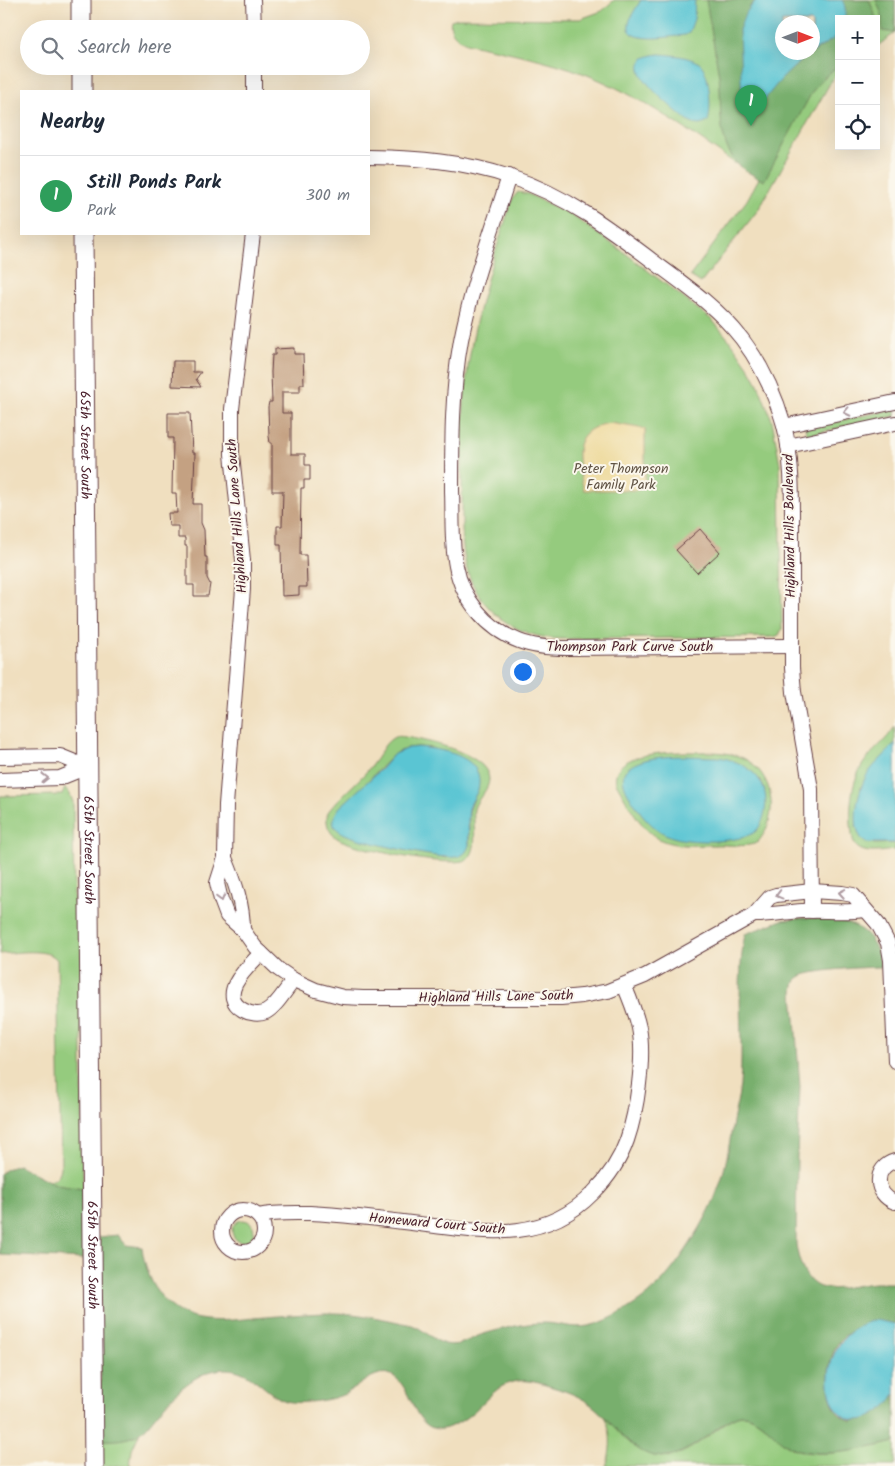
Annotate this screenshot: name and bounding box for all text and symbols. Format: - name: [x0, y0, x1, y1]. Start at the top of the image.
- north arrow: [775, 15, 820, 60]
- map controls: [835, 15, 880, 150]
- button: +: [835, 15, 880, 60]
- search box: [20, 20, 370, 75]
- text: Search here: [78, 33, 172, 63]
- icon: search: [38, 34, 66, 62]
- button: −: [835, 60, 880, 105]
- pin: 1: [735, 85, 767, 126]
- button: locate: [835, 105, 880, 150]
- text: Nearby: [40, 106, 105, 139]
- text: Still Ponds Park: [87, 168, 221, 198]
- text: 1: [54, 183, 58, 208]
- text: 300 m: [306, 183, 350, 208]
- text: Park: [87, 198, 116, 223]
- street label: 65th Street South: [73, 391, 96, 499]
- one-way arrow: [843, 406, 852, 417]
- street label: Highland Hills Lane South: [221, 438, 253, 594]
- street label: Highland Hills Boulevard: [778, 453, 802, 598]
- park label: Peter Thompson Family Park: [574, 458, 668, 496]
- street label: Thompson Park Curve South: [547, 636, 713, 658]
- your location: [510, 659, 536, 685]
- one-way arrow: [41, 773, 49, 784]
- street label: 65th Street South: [77, 796, 100, 904]
- one-way arrow: [774, 889, 783, 900]
- one-way arrow: [838, 889, 846, 899]
- one-way arrow: [215, 893, 225, 901]
- street label: Highland Hills Lane South: [418, 985, 574, 1009]
- street label: 65th Street South: [81, 1201, 104, 1309]
- street label: Homeward Court South: [368, 1207, 506, 1241]

